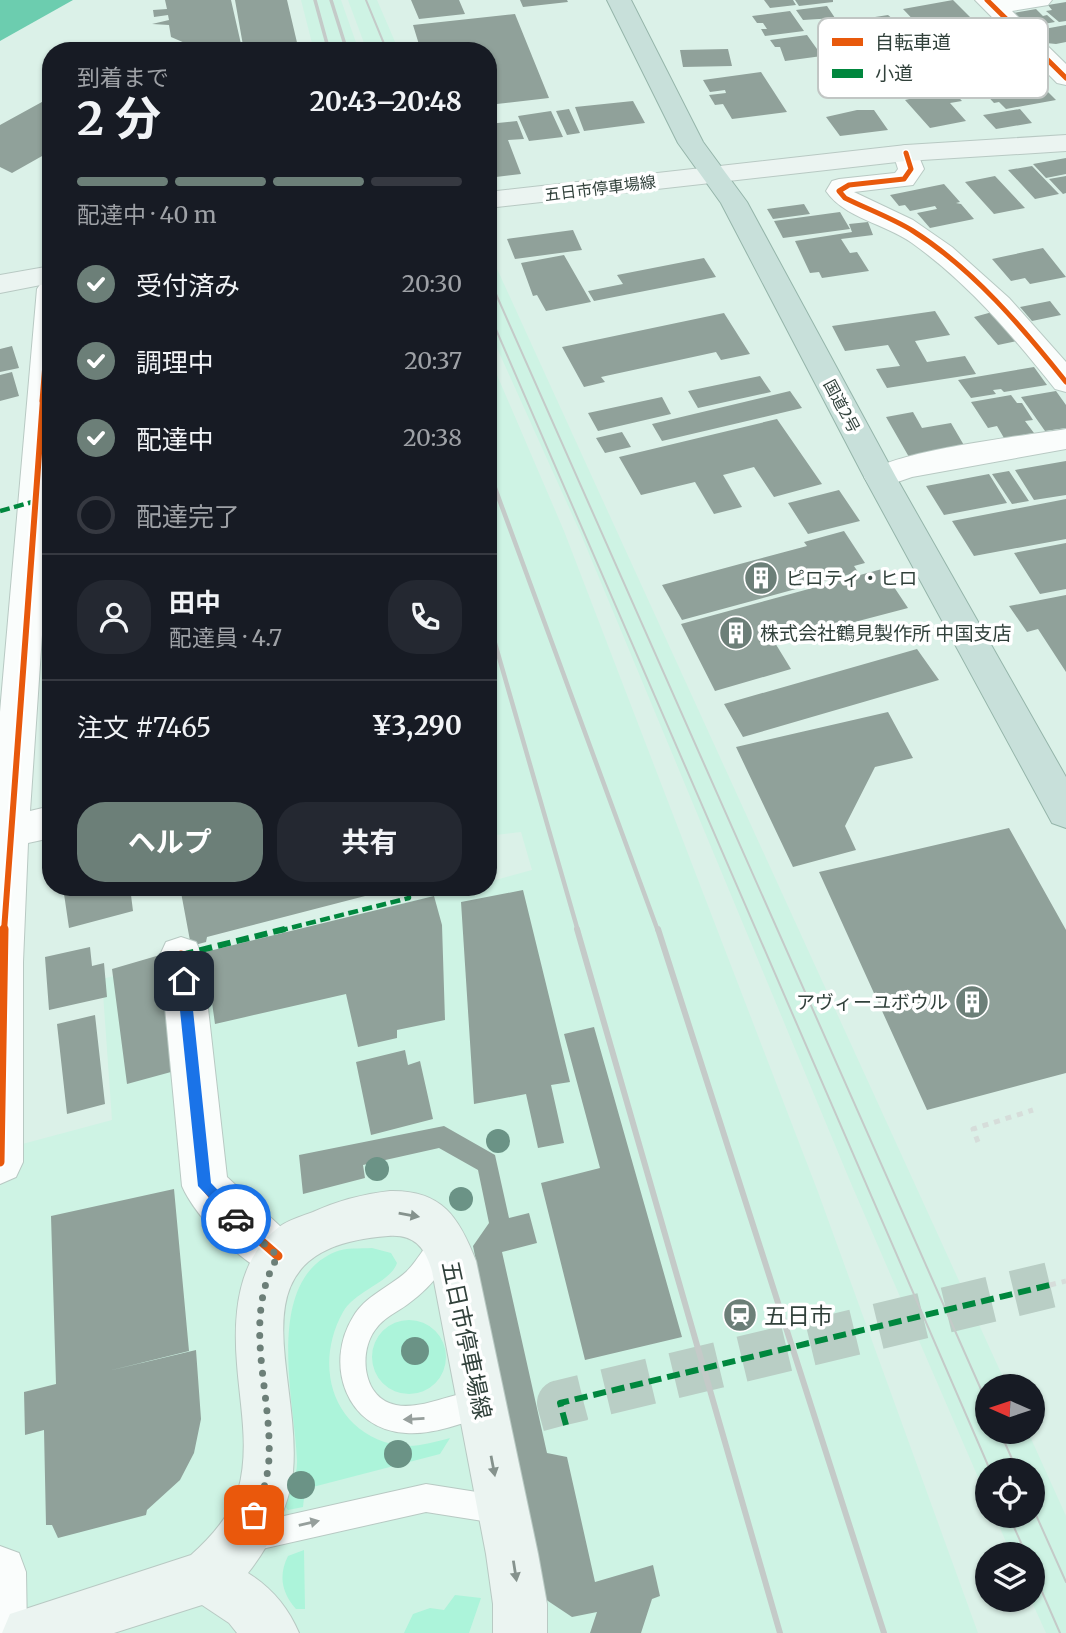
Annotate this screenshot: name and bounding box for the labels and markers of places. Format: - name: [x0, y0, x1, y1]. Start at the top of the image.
- building icon: ピロティ・ヒロ: [742, 559, 780, 597]
- place label: ピロティ・ヒロ: [786, 566, 918, 590]
- building icon: 株式会社鶴見製作所 中国支店: [717, 614, 755, 652]
- place label: 株式会社鶴見製作所 中国支店: [760, 621, 1012, 645]
- pin: [154, 951, 214, 1011]
- building icon: アヴィーユボウル: [953, 983, 991, 1021]
- place label: アヴィーユボウル: [796, 990, 948, 1014]
- station icon: 五日市: [721, 1296, 759, 1334]
- place label: 五日市: [764, 1301, 833, 1330]
- pin: [224, 1485, 284, 1545]

